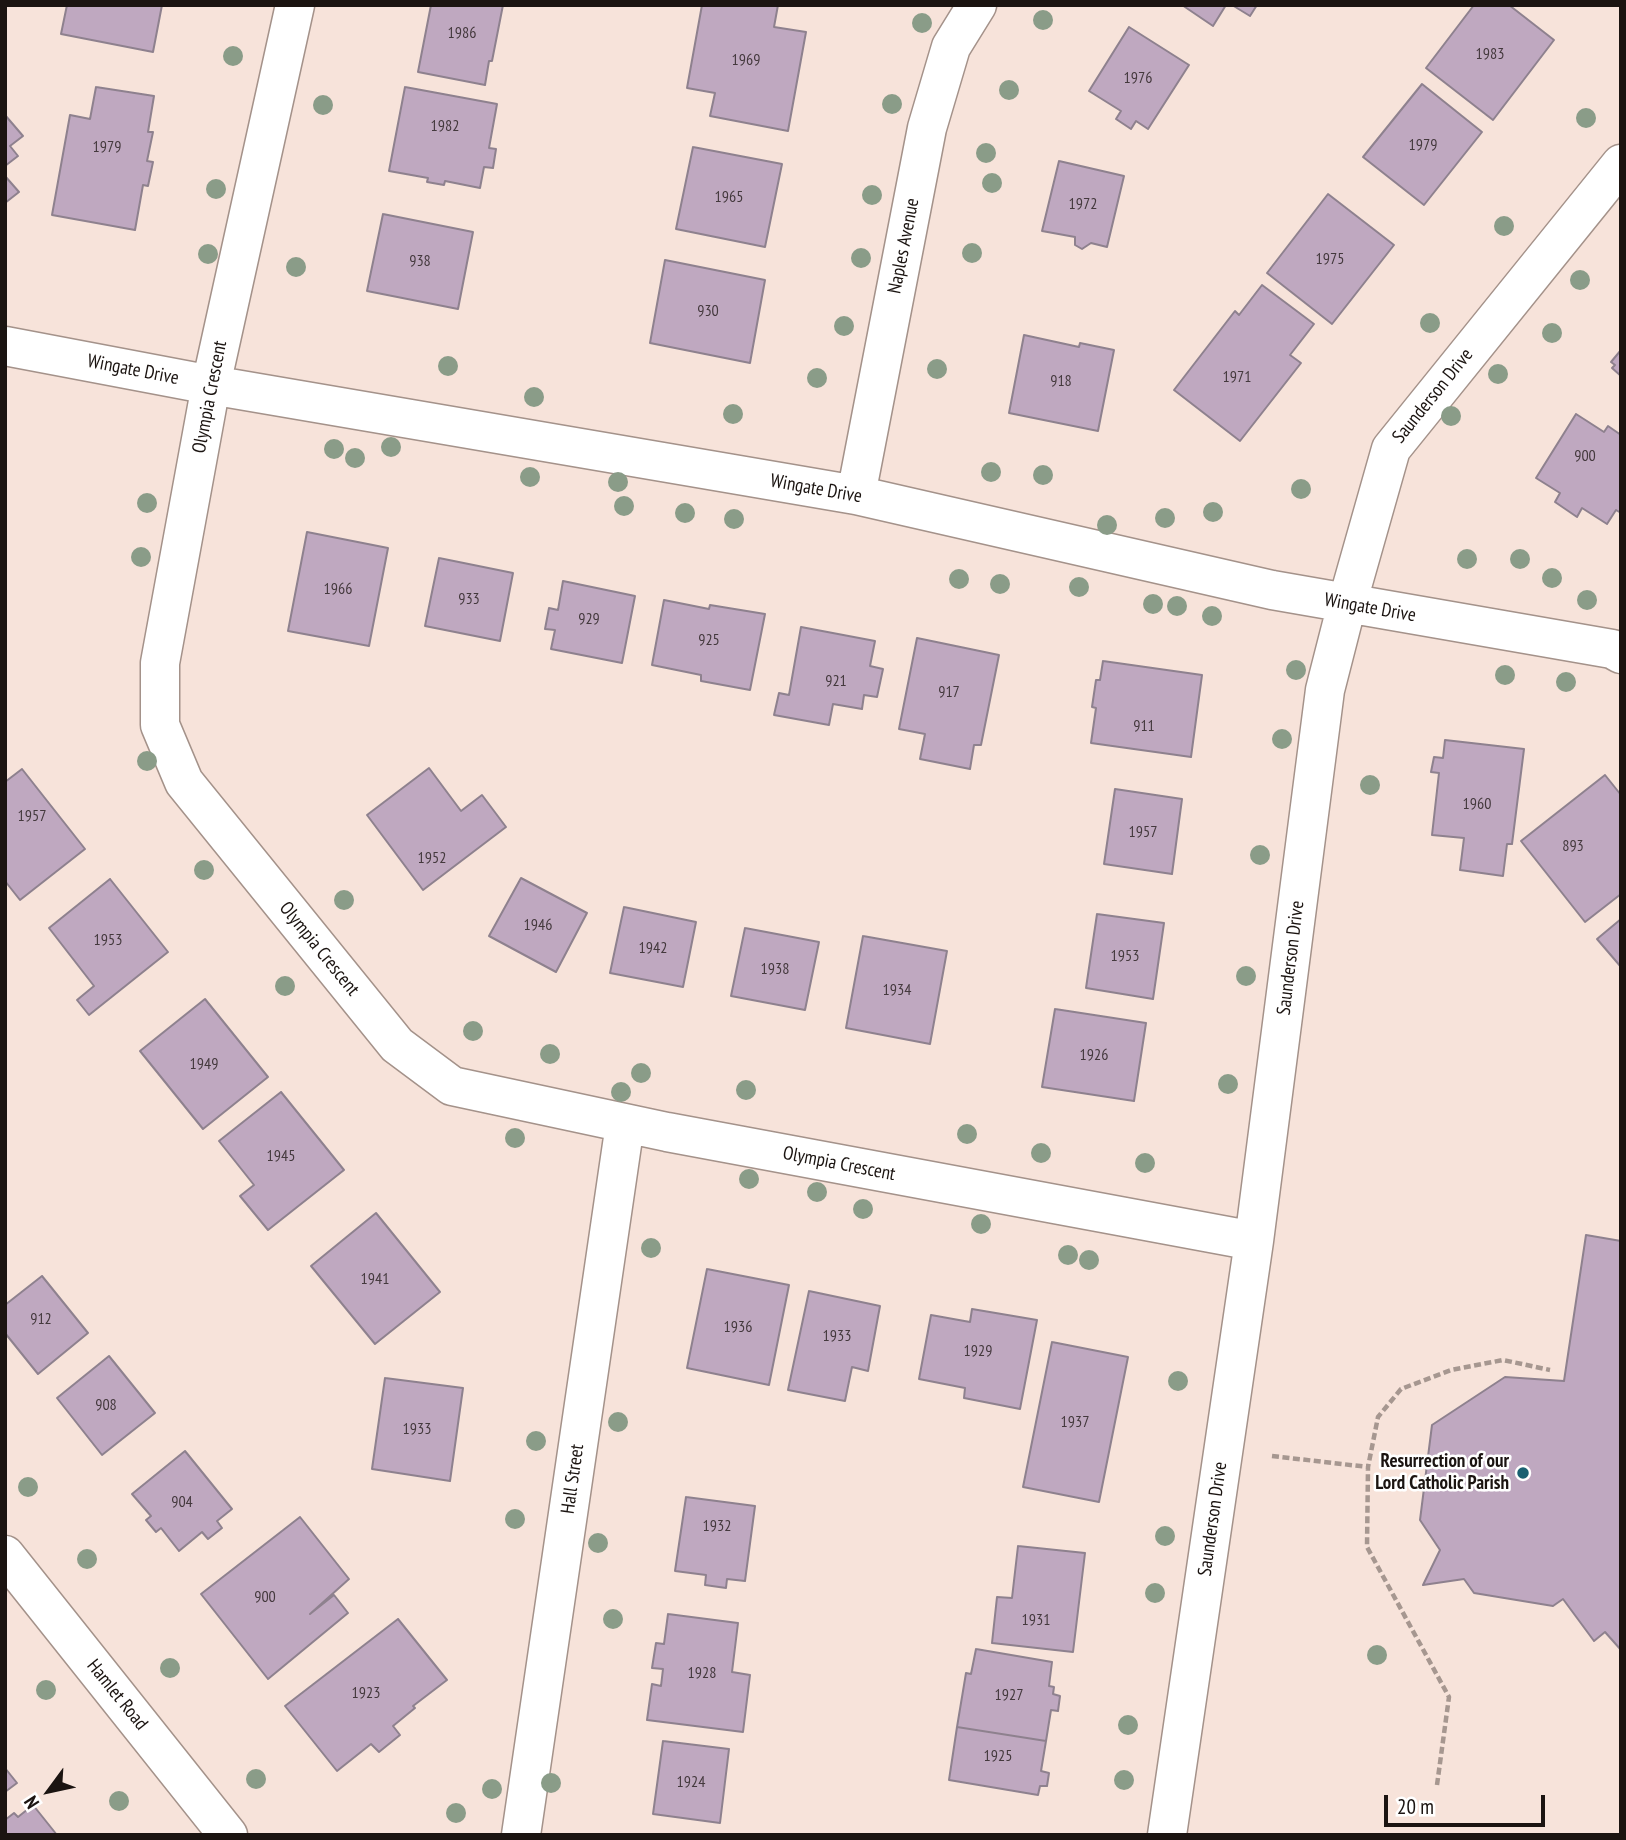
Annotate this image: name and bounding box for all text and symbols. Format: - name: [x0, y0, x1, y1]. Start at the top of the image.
- house number: 1986: [448, 23, 476, 43]
- house number: 1983: [1476, 44, 1504, 64]
- house number: 1969: [732, 50, 760, 70]
- house number: 1976: [1124, 68, 1152, 88]
- house number: 1982: [431, 116, 459, 136]
- house number: 1979: [1409, 135, 1437, 155]
- house number: 1979: [93, 137, 121, 157]
- house number: 1965: [715, 187, 743, 207]
- house number: 1972: [1069, 194, 1097, 214]
- street label: Naples Avenue: [884, 196, 924, 296]
- house number: 1975: [1316, 249, 1344, 269]
- house number: 938: [409, 251, 431, 271]
- house number: 930: [697, 301, 719, 321]
- street label: Olympia Crescent: [188, 339, 232, 455]
- street label: Saunderson Drive: [1388, 344, 1478, 448]
- street label: Wingate Drive: [85, 350, 181, 390]
- house number: 1971: [1223, 367, 1251, 387]
- house number: 918: [1050, 371, 1072, 391]
- house number: 900: [1574, 446, 1596, 466]
- street label: Wingate Drive: [768, 470, 864, 508]
- house number: 1966: [324, 579, 352, 599]
- house number: 933: [458, 589, 480, 609]
- street label: Wingate Drive: [1322, 589, 1418, 627]
- house number: 929: [578, 609, 600, 629]
- house number: 925: [698, 630, 720, 650]
- house number: 921: [825, 671, 847, 691]
- house number: 917: [938, 682, 960, 702]
- house number: 911: [1133, 716, 1155, 736]
- house number: 1960: [1463, 794, 1491, 814]
- house number: 1957: [18, 806, 46, 826]
- house number: 1957: [1129, 822, 1157, 842]
- house number: 893: [1562, 836, 1584, 856]
- house number: 1952: [418, 848, 446, 868]
- street label: Olympia Crescent: [274, 897, 364, 1001]
- street label: Saunderson Drive: [1273, 899, 1309, 1017]
- house number: 1946: [524, 915, 552, 935]
- house number: 1953: [94, 930, 122, 950]
- house number: 1942: [639, 938, 667, 958]
- house number: 1953: [1111, 946, 1139, 966]
- house number: 1938: [761, 959, 789, 979]
- house number: 1934: [883, 980, 911, 1000]
- house number: 1926: [1080, 1045, 1108, 1065]
- house number: 1949: [190, 1054, 218, 1074]
- street label: Olympia Crescent: [781, 1142, 897, 1186]
- house number: 1945: [267, 1146, 295, 1166]
- house number: 1941: [361, 1269, 389, 1289]
- house number: 912: [30, 1309, 52, 1329]
- house number: 1936: [724, 1317, 752, 1337]
- house number: 1933: [823, 1326, 851, 1346]
- house number: 1929: [964, 1341, 992, 1361]
- house number: 908: [95, 1395, 117, 1415]
- house number: 1937: [1061, 1412, 1089, 1432]
- house number: 1933: [403, 1419, 431, 1439]
- street label: Hall Street: [557, 1443, 589, 1515]
- place label: Resurrection of our Lord Catholic Parish: [1375, 1451, 1509, 1495]
- street label: Saunderson Drive: [1194, 1460, 1232, 1578]
- marker: Resurrection of our Lord Catholic Parish: [1515, 1465, 1531, 1481]
- house number: 904: [171, 1492, 193, 1512]
- house number: 1932: [703, 1516, 731, 1536]
- house number: 900: [254, 1587, 276, 1607]
- house number: 1931: [1022, 1610, 1050, 1630]
- street label: Hamlet Road: [82, 1655, 152, 1735]
- house number: 1928: [688, 1663, 716, 1683]
- house number: 1923: [352, 1683, 380, 1703]
- house number: 1927: [995, 1685, 1023, 1705]
- house number: 1925: [984, 1746, 1012, 1766]
- north arrow: [14, 1756, 84, 1826]
- house number: 1924: [677, 1772, 705, 1792]
- scale bar: [1388, 1780, 1549, 1824]
- text: N: [19, 1792, 44, 1813]
- text: 20 m: [1397, 1793, 1434, 1820]

